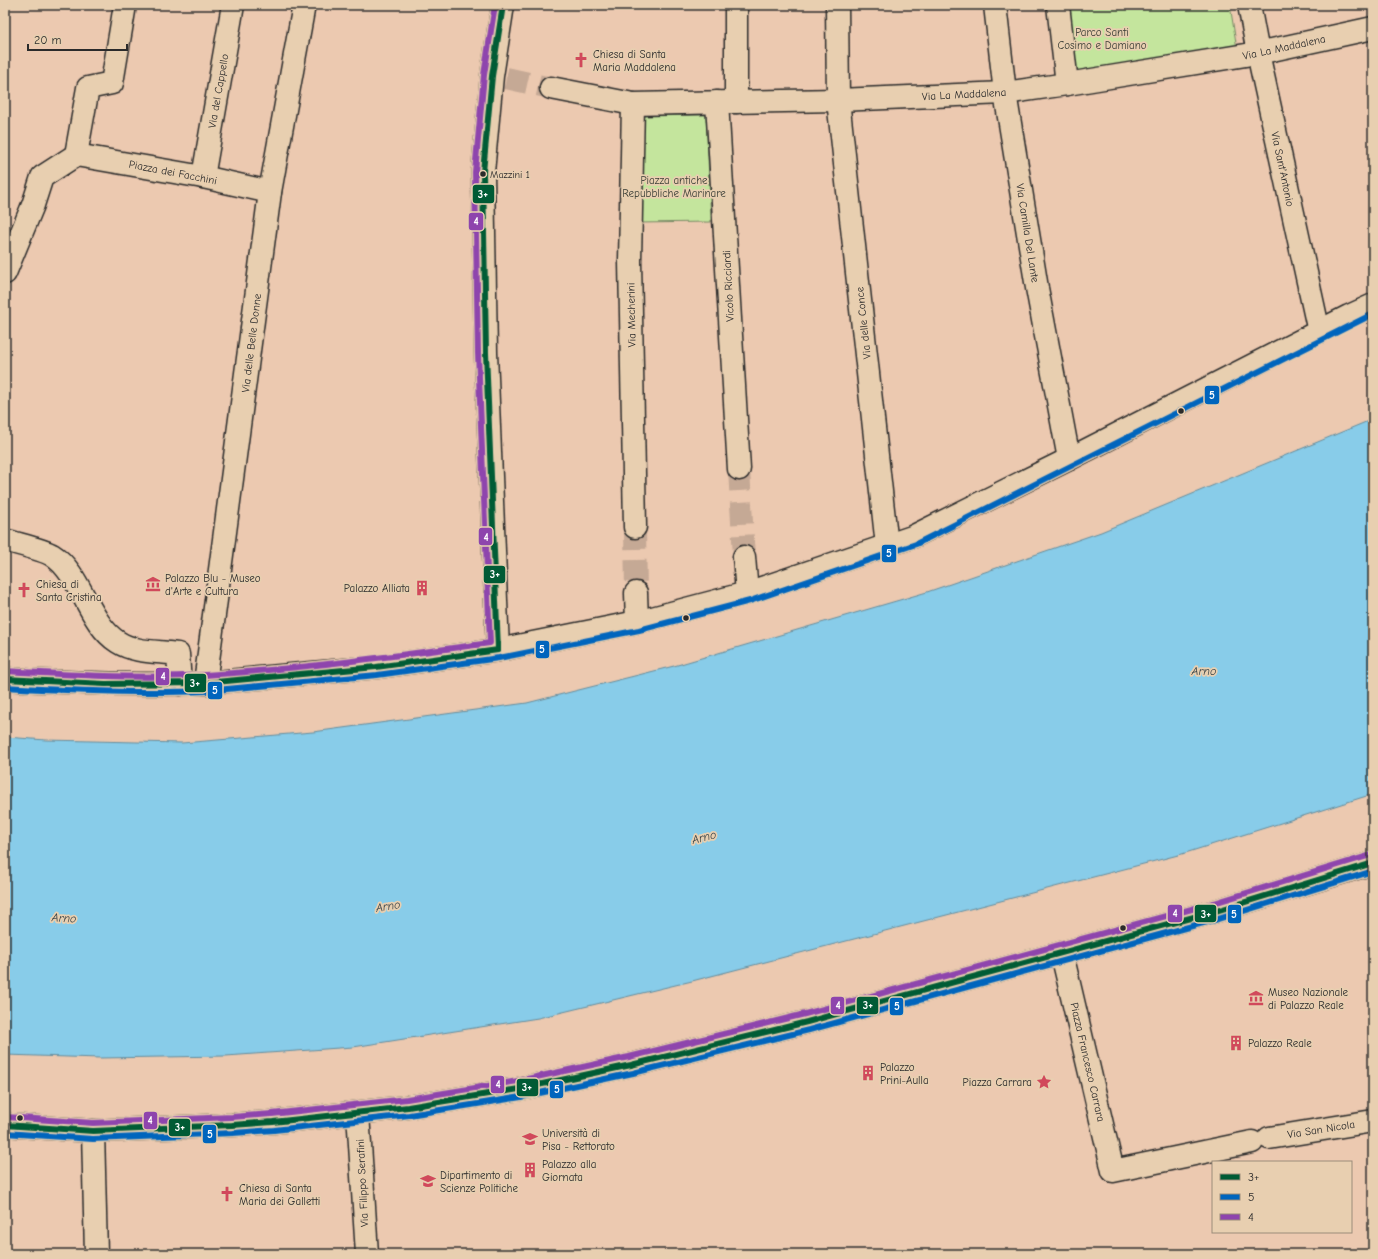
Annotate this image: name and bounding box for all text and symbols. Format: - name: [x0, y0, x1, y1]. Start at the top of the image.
- scale bar: [28, 26, 127, 52]
- park label: Parco Santi Cosimo e Damiano: [1057, 26, 1147, 52]
- street label: Via La Maddalena: [1242, 32, 1327, 63]
- text: 20 m: [34, 33, 62, 47]
- place label: Chiesa di Santa Maria Maddalena: [593, 48, 676, 74]
- church icon: Chiesa di Santa Maria Maddalena: [572, 51, 590, 69]
- street label: Via del Cappello: [206, 53, 231, 129]
- street label: Via La Maddalena: [922, 86, 1006, 103]
- street label: Via Sant'Antonio: [1268, 130, 1297, 208]
- street label: Piazza dei Facchini: [128, 158, 218, 187]
- marker: Mazzini 1: [478, 169, 488, 179]
- place label: Mazzini 1: [490, 169, 530, 181]
- park label: Piazza antiche Repubbliche Marinare: [622, 174, 726, 200]
- street label: Via Camilla Del Lante: [1013, 183, 1042, 284]
- line badge: 3+: [472, 184, 495, 204]
- text: 3+: [478, 188, 488, 201]
- line badge: 4: [468, 212, 484, 231]
- text: 4: [473, 215, 479, 228]
- street label: Vicolo Ricciardi: [720, 250, 737, 322]
- street label: Via Mecherini: [624, 283, 639, 347]
- street label: Via delle Conce: [853, 286, 874, 360]
- street label: Via delle Belle Donne: [239, 292, 264, 393]
- line badge: 5: [1204, 385, 1220, 405]
- text: 5: [1209, 389, 1215, 402]
- unlabelled marker: [1176, 406, 1186, 416]
- line badge: 4: [478, 527, 493, 546]
- text: 4: [483, 531, 489, 544]
- line badge: 5: [881, 544, 897, 563]
- text: 5: [886, 547, 892, 560]
- line badge: 3+: [483, 565, 506, 584]
- text: 3+: [490, 568, 500, 581]
- place label: Palazzo Blu - Museo d'Arte e Cultura: [165, 572, 261, 598]
- museum icon: Palazzo Blu - Museo d'Arte e Cultura: [144, 575, 162, 593]
- place label: Chiesa di Santa Cristina: [36, 578, 102, 604]
- building icon: Palazzo Alliata: [413, 579, 431, 597]
- church icon: Chiesa di Santa Cristina: [15, 581, 33, 599]
- place label: Palazzo Alliata: [344, 582, 410, 595]
- unlabelled marker: [681, 613, 691, 623]
- line badge: 5: [535, 640, 550, 659]
- text: 5: [539, 643, 545, 656]
- water label: Arno: [1191, 664, 1216, 678]
- line badge: 4: [155, 667, 170, 686]
- text: 4: [160, 670, 166, 683]
- line badge: 3+: [184, 673, 207, 693]
- text: 3+: [190, 677, 200, 690]
- line badge: 5: [207, 681, 223, 700]
- text: 5: [212, 684, 218, 697]
- water label: Arno: [689, 827, 718, 847]
- water label: Arno: [374, 897, 401, 915]
- line badge: 4: [1167, 904, 1183, 923]
- line badge: 3+: [1194, 904, 1217, 923]
- line badge: 5: [1227, 904, 1242, 924]
- text: 4: [1172, 907, 1178, 920]
- text: 3+: [1201, 908, 1211, 921]
- text: 5: [1231, 908, 1237, 921]
- water label: Arno: [50, 910, 77, 926]
- unlabelled marker: [1118, 923, 1128, 933]
- place label: Museo Nazionale di Palazzo Reale: [1268, 986, 1349, 1012]
- museum icon: Museo Nazionale di Palazzo Reale: [1247, 989, 1265, 1007]
- line badge: 4: [830, 996, 845, 1015]
- line badge: 3+: [856, 996, 879, 1015]
- line badge: 5: [889, 997, 904, 1016]
- text: 4: [835, 999, 841, 1012]
- text: 3+: [863, 999, 873, 1012]
- text: 5: [894, 1000, 900, 1013]
- street label: Piazza Francesco Carrara: [1067, 1001, 1108, 1123]
- building icon: Palazzo Reale: [1227, 1034, 1245, 1052]
- place label: Palazzo Reale: [1248, 1037, 1312, 1050]
- place label: Palazzo Prini-Aulla: [880, 1061, 929, 1087]
- building icon: Palazzo Prini-Aulla: [859, 1064, 877, 1082]
- place icon: Piazza Carrara: [1035, 1073, 1053, 1091]
- line badge: 4: [490, 1075, 505, 1094]
- place label: Piazza Carrara: [963, 1076, 1032, 1089]
- text: 4: [495, 1078, 501, 1091]
- line badge: 3+: [516, 1078, 539, 1097]
- line badge: 5: [549, 1080, 564, 1099]
- text: 3+: [522, 1081, 532, 1094]
- text: 5: [554, 1083, 560, 1096]
- line badge: 4: [143, 1111, 158, 1130]
- unlabelled marker: [15, 1113, 25, 1123]
- text: 4: [147, 1114, 153, 1127]
- line badge: 3+: [168, 1118, 191, 1137]
- street label: Via San Nicola: [1286, 1118, 1356, 1141]
- text: 3+: [175, 1121, 185, 1134]
- line badge: 5: [202, 1124, 217, 1144]
- place label: Università di Pisa - Rettorato: [542, 1127, 615, 1153]
- text: 5: [207, 1128, 213, 1141]
- school or university icon: Università di Pisa - Rettorato: [521, 1130, 539, 1148]
- street label: Via Filippo Serafini: [354, 1139, 371, 1227]
- place label: Palazzo alla Giornata: [542, 1158, 596, 1184]
- building icon: Palazzo alla Giornata: [521, 1161, 539, 1179]
- legend: [1212, 1161, 1352, 1233]
- place label: Dipartimento di Scienze Politiche: [440, 1169, 518, 1195]
- text: 3+: [1248, 1170, 1259, 1184]
- school or university icon: Dipartimento di Scienze Politiche: [419, 1172, 437, 1190]
- place label: Chiesa di Santa Maria dei Galletti: [239, 1182, 320, 1208]
- church icon: Chiesa di Santa Maria dei Galletti: [218, 1185, 236, 1203]
- text: 5: [1248, 1190, 1255, 1204]
- text: 4: [1248, 1210, 1254, 1224]

